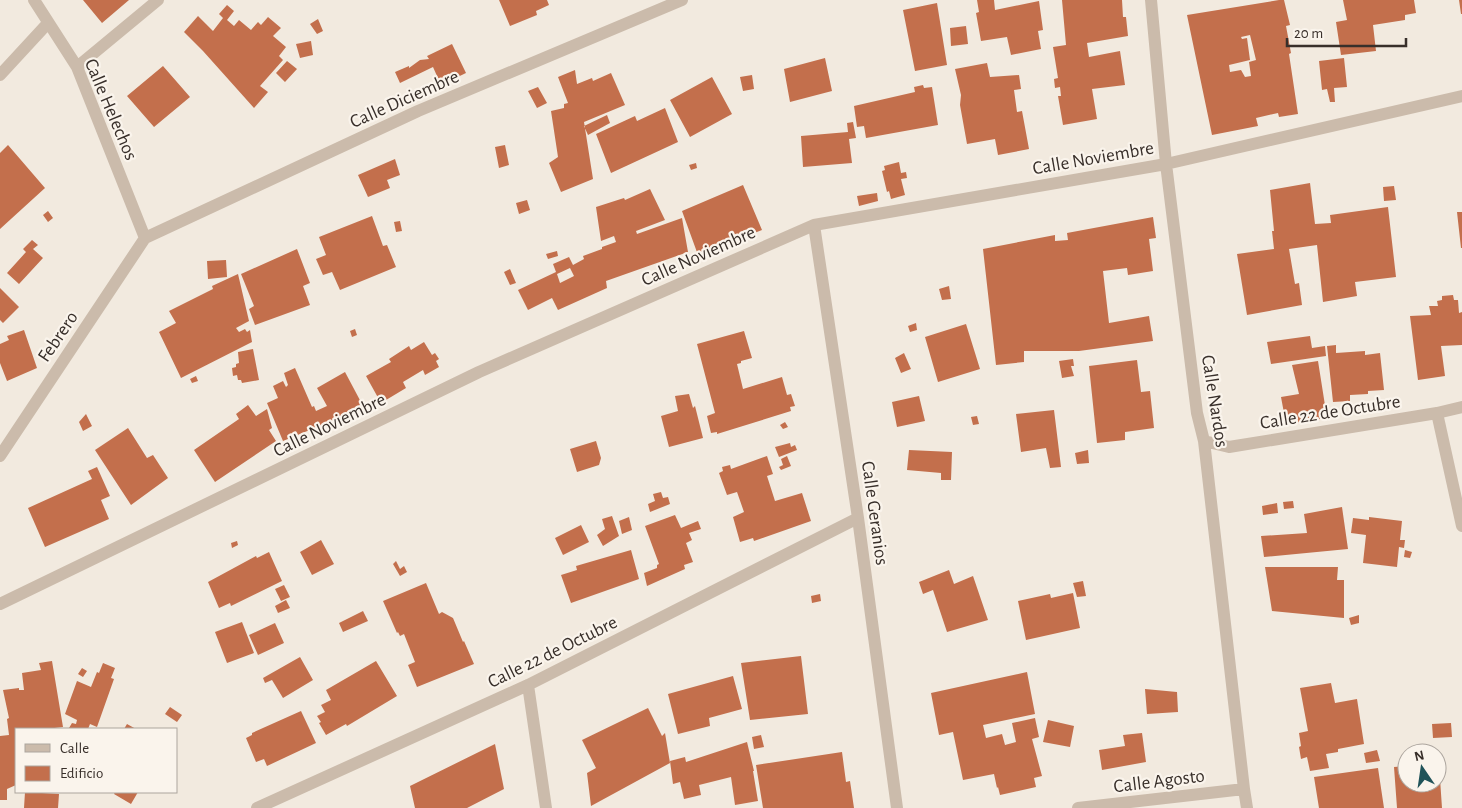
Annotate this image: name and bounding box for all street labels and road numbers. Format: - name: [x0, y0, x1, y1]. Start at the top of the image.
- street label: Calle Helechos: [81, 56, 141, 163]
- street label: Calle Diciembre: [347, 67, 462, 132]
- street label: Calle Noviembre: [1031, 138, 1155, 178]
- street label: Calle Noviembre: [639, 223, 759, 290]
- street label: Febrero: [35, 308, 82, 365]
- street label: Calle Nardos: [1198, 354, 1231, 449]
- street label: Calle Noviembre: [270, 390, 389, 461]
- street label: Calle 22 de Octubre: [1259, 392, 1402, 433]
- street label: Calle Geranios: [858, 460, 891, 567]
- street label: Calle 22 de Octubre: [485, 613, 620, 692]
- street label: Calle Agosto: [1113, 766, 1206, 797]

